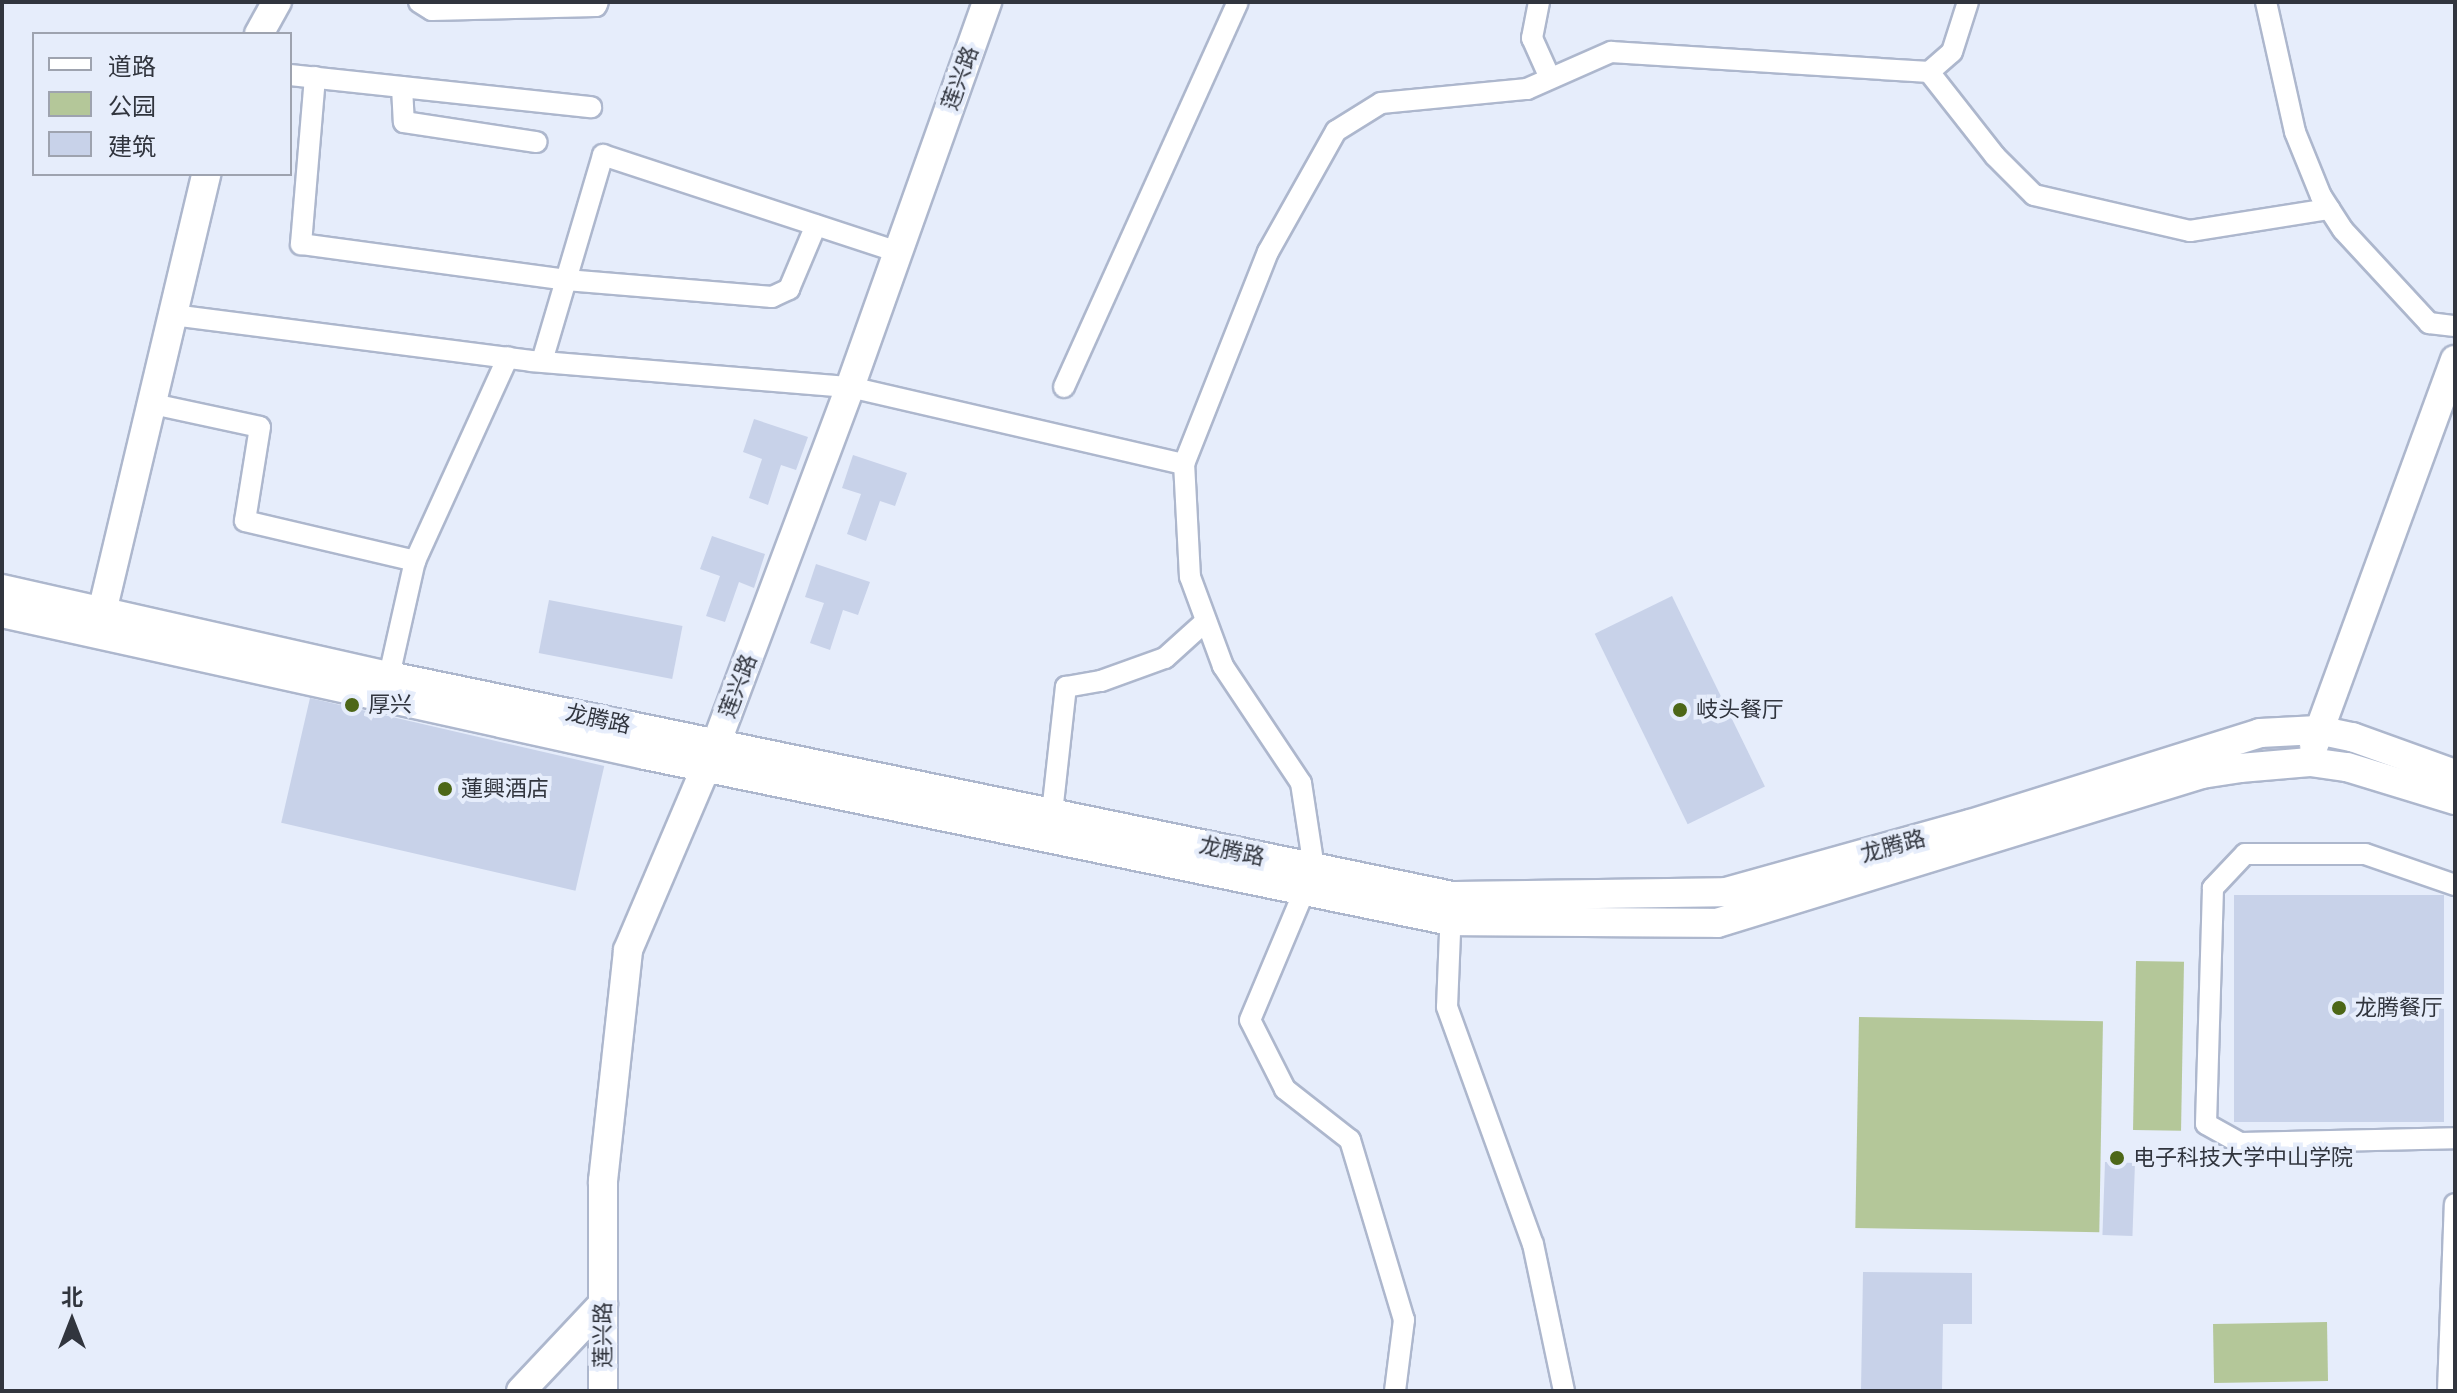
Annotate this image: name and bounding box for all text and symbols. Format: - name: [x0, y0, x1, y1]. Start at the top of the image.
- legend: [32, 32, 292, 176]
- street label: 莲兴路: [936, 42, 984, 114]
- text: 道路: [108, 51, 156, 82]
- text: 公园: [108, 91, 156, 122]
- text: 建筑: [108, 131, 156, 162]
- street label: 莲兴路: [714, 650, 762, 722]
- place label: 厚兴: [368, 692, 412, 718]
- marker: 厚兴: [343, 696, 361, 714]
- place label: 岐头餐厅: [1696, 697, 1784, 723]
- street label: 龙腾路: [563, 699, 633, 739]
- marker: 岐头餐厅: [1671, 701, 1689, 719]
- place label: 蓮興酒店: [461, 776, 549, 802]
- marker: 蓮興酒店: [436, 780, 454, 798]
- street label: 龙腾路: [1858, 825, 1928, 867]
- street label: 龙腾路: [1197, 831, 1267, 871]
- place label: 龙腾餐厅: [2355, 995, 2443, 1021]
- marker: 龙腾餐厅: [2330, 999, 2348, 1017]
- place label: 电子科技大学中山学院: [2133, 1145, 2353, 1171]
- marker: 电子科技大学中山学院: [2108, 1149, 2126, 1167]
- north arrow: [32, 1281, 112, 1361]
- text: 北: [61, 1283, 83, 1311]
- street label: 莲兴路: [590, 1302, 616, 1368]

